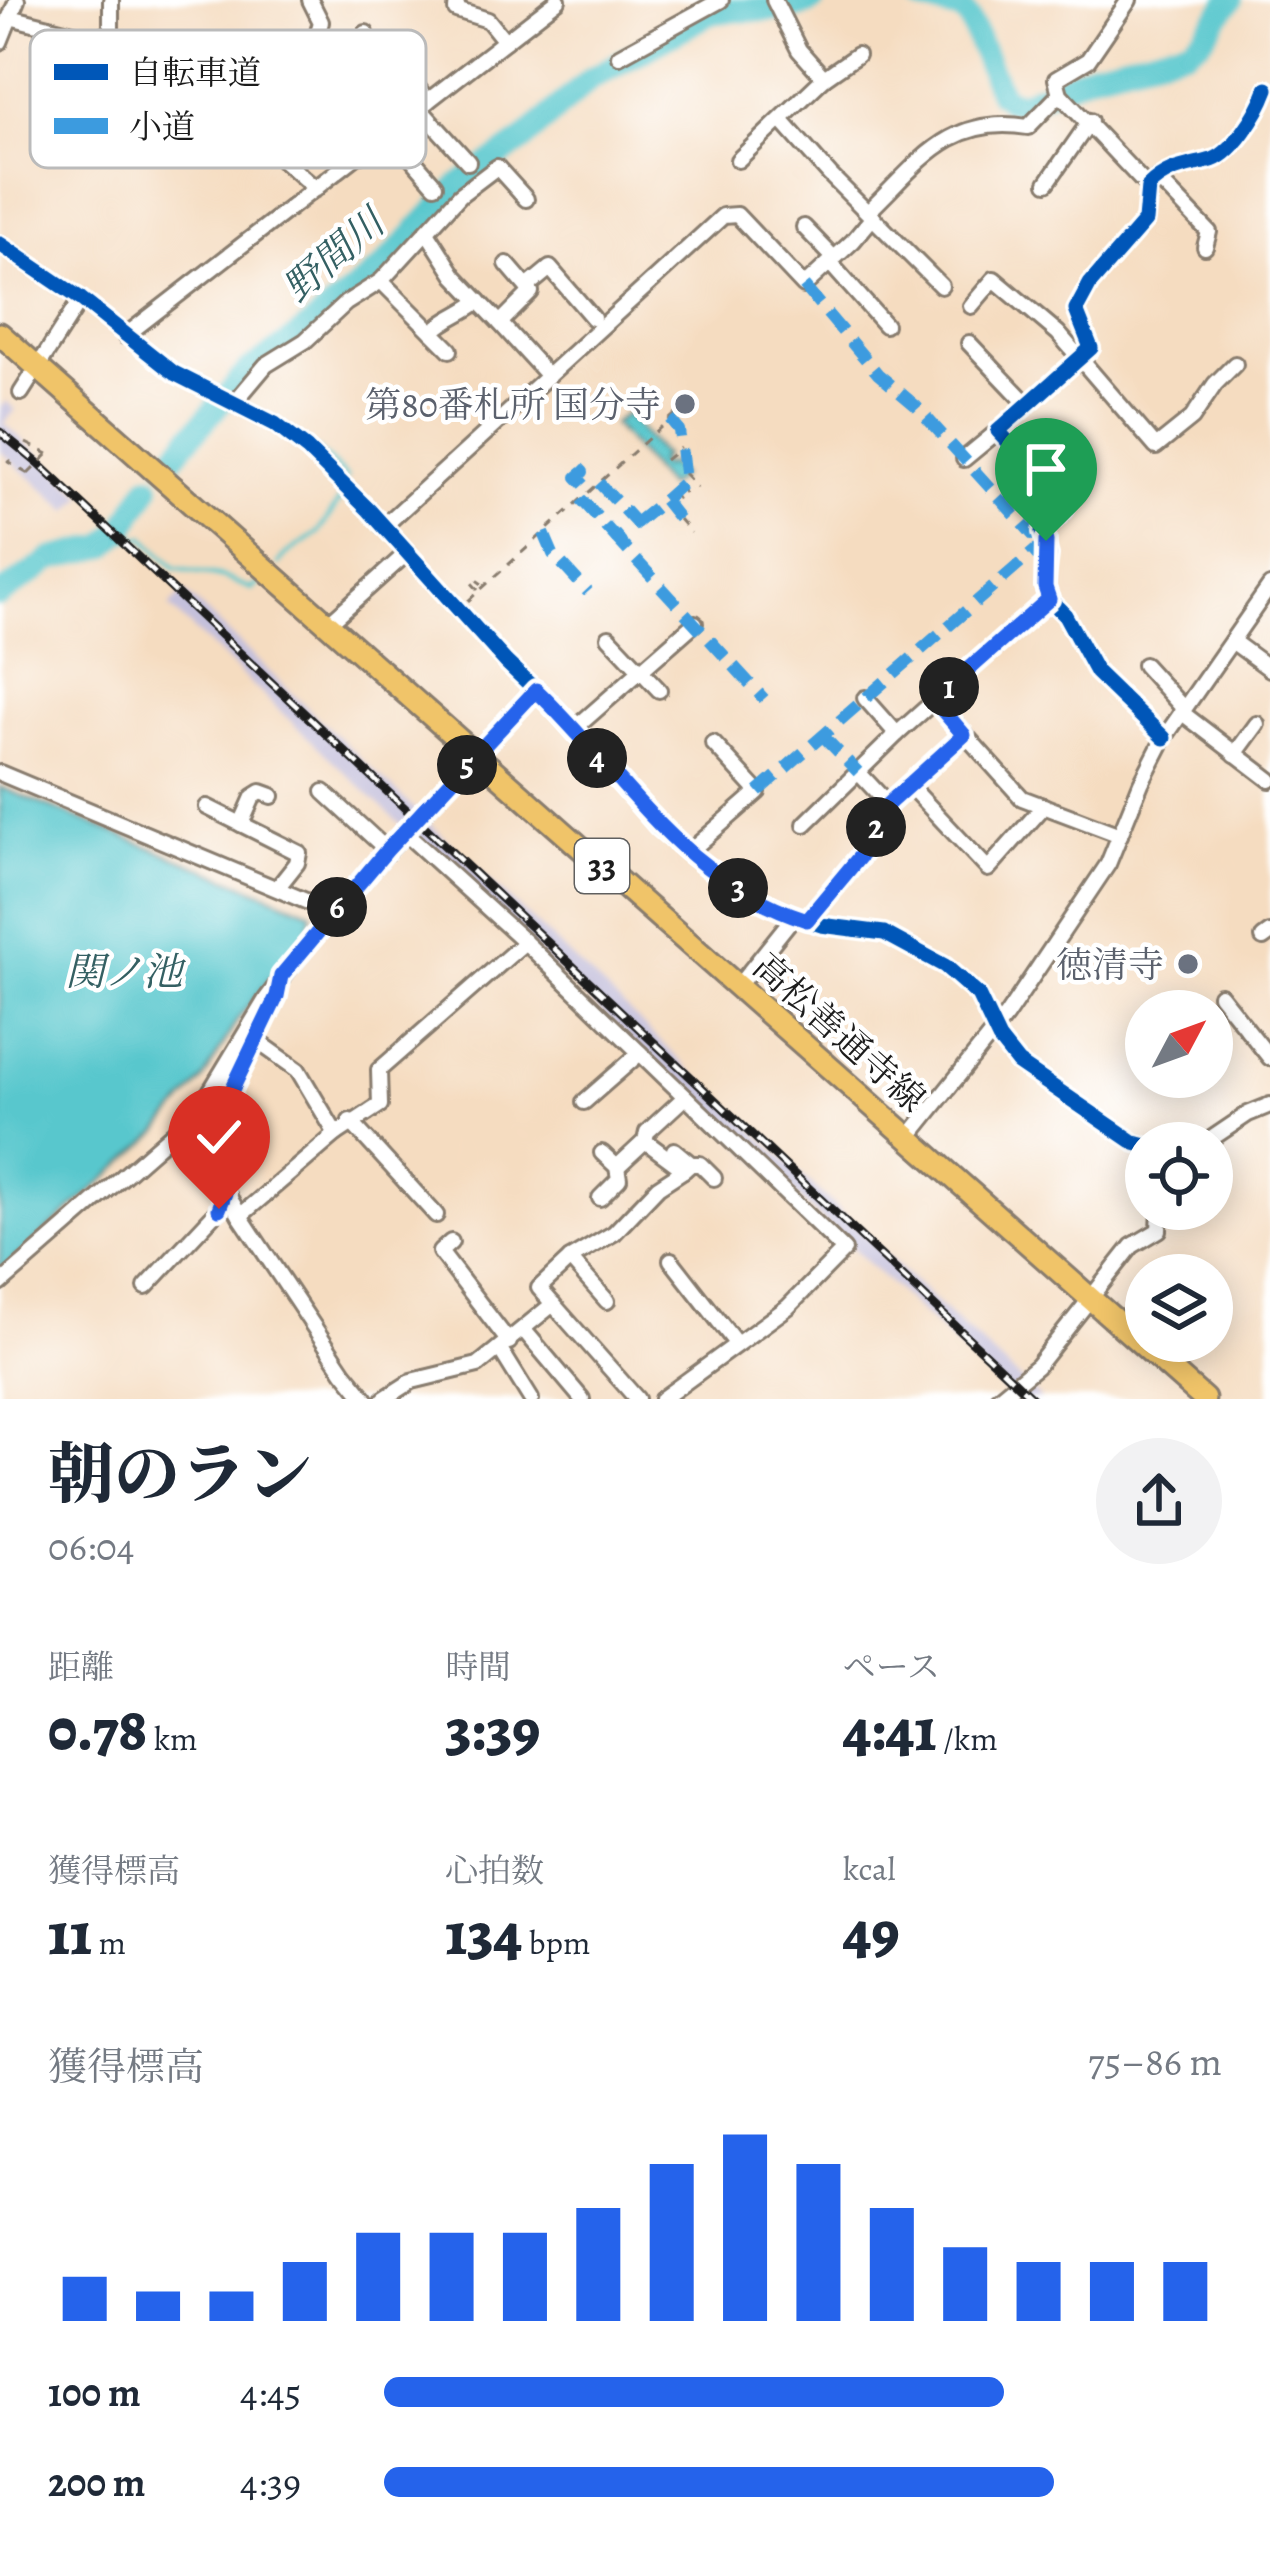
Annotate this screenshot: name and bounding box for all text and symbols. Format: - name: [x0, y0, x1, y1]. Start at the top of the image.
- legend: [30, 30, 426, 168]
- text: 自転車道: [129, 50, 261, 95]
- text: 小道: [129, 104, 195, 149]
- water label: 野間川: [272, 194, 398, 314]
- place label: 第80番札所 国分寺: [365, 380, 661, 429]
- marker: 第80番札所 国分寺: [672, 391, 698, 417]
- pin: [995, 418, 1097, 541]
- icon: arrive: [1013, 436, 1079, 502]
- pin: 1: [919, 657, 979, 717]
- text: 1: [943, 664, 955, 709]
- pin: 4: [567, 728, 627, 788]
- pin: 5: [437, 735, 497, 795]
- text: 4: [589, 735, 605, 780]
- text: 5: [460, 742, 474, 787]
- pin: 2: [846, 797, 906, 857]
- text: 2: [868, 804, 884, 849]
- road number: 33: [575, 839, 629, 893]
- pin: 3: [708, 858, 768, 918]
- text: 3: [731, 865, 745, 910]
- pin: 6: [307, 877, 367, 937]
- text: 6: [329, 884, 345, 929]
- place label: 徳清寺: [1056, 940, 1164, 989]
- street label: 高松善通寺線: [743, 942, 936, 1123]
- water label: 関ノ池: [65, 945, 186, 998]
- marker: 徳清寺: [1175, 951, 1201, 977]
- north arrow: [1125, 990, 1233, 1098]
- map controls: [1125, 990, 1233, 1362]
- pin: [168, 1086, 270, 1209]
- icon: check: [186, 1104, 252, 1170]
- button: locate: [1125, 1122, 1233, 1230]
- button: layers: [1125, 1254, 1233, 1362]
- text: 朝のラン: [48, 1430, 312, 1520]
- button: share: [1096, 1438, 1222, 1564]
- text: 06:04: [48, 1520, 135, 1573]
- text: 距離: [48, 1644, 114, 1689]
- text: 時間: [445, 1644, 511, 1689]
- text: ペース: [843, 1644, 940, 1689]
- text: 0.78: [48, 1689, 147, 1771]
- text: 3:39: [445, 1689, 540, 1771]
- text: 4:41: [843, 1689, 936, 1771]
- text: km: [147, 1716, 198, 1761]
- text: /km: [936, 1716, 998, 1761]
- text: kcal: [843, 1846, 896, 1891]
- text: 獲得標高: [48, 1848, 180, 1893]
- text: 心拍数: [445, 1848, 544, 1893]
- text: 49: [843, 1891, 899, 1973]
- text: 11: [48, 1893, 92, 1975]
- text: 134: [445, 1893, 522, 1975]
- text: m: [92, 1920, 126, 1965]
- text: bpm: [522, 1920, 591, 1965]
- text: 75–86 m: [1088, 2035, 1222, 2088]
- text: 獲得標高: [48, 2040, 204, 2093]
- text: 100 m: [48, 2366, 141, 2419]
- text: 4:45: [240, 2366, 301, 2419]
- text: 200 m: [48, 2456, 146, 2509]
- text: 4:39: [240, 2456, 301, 2509]

